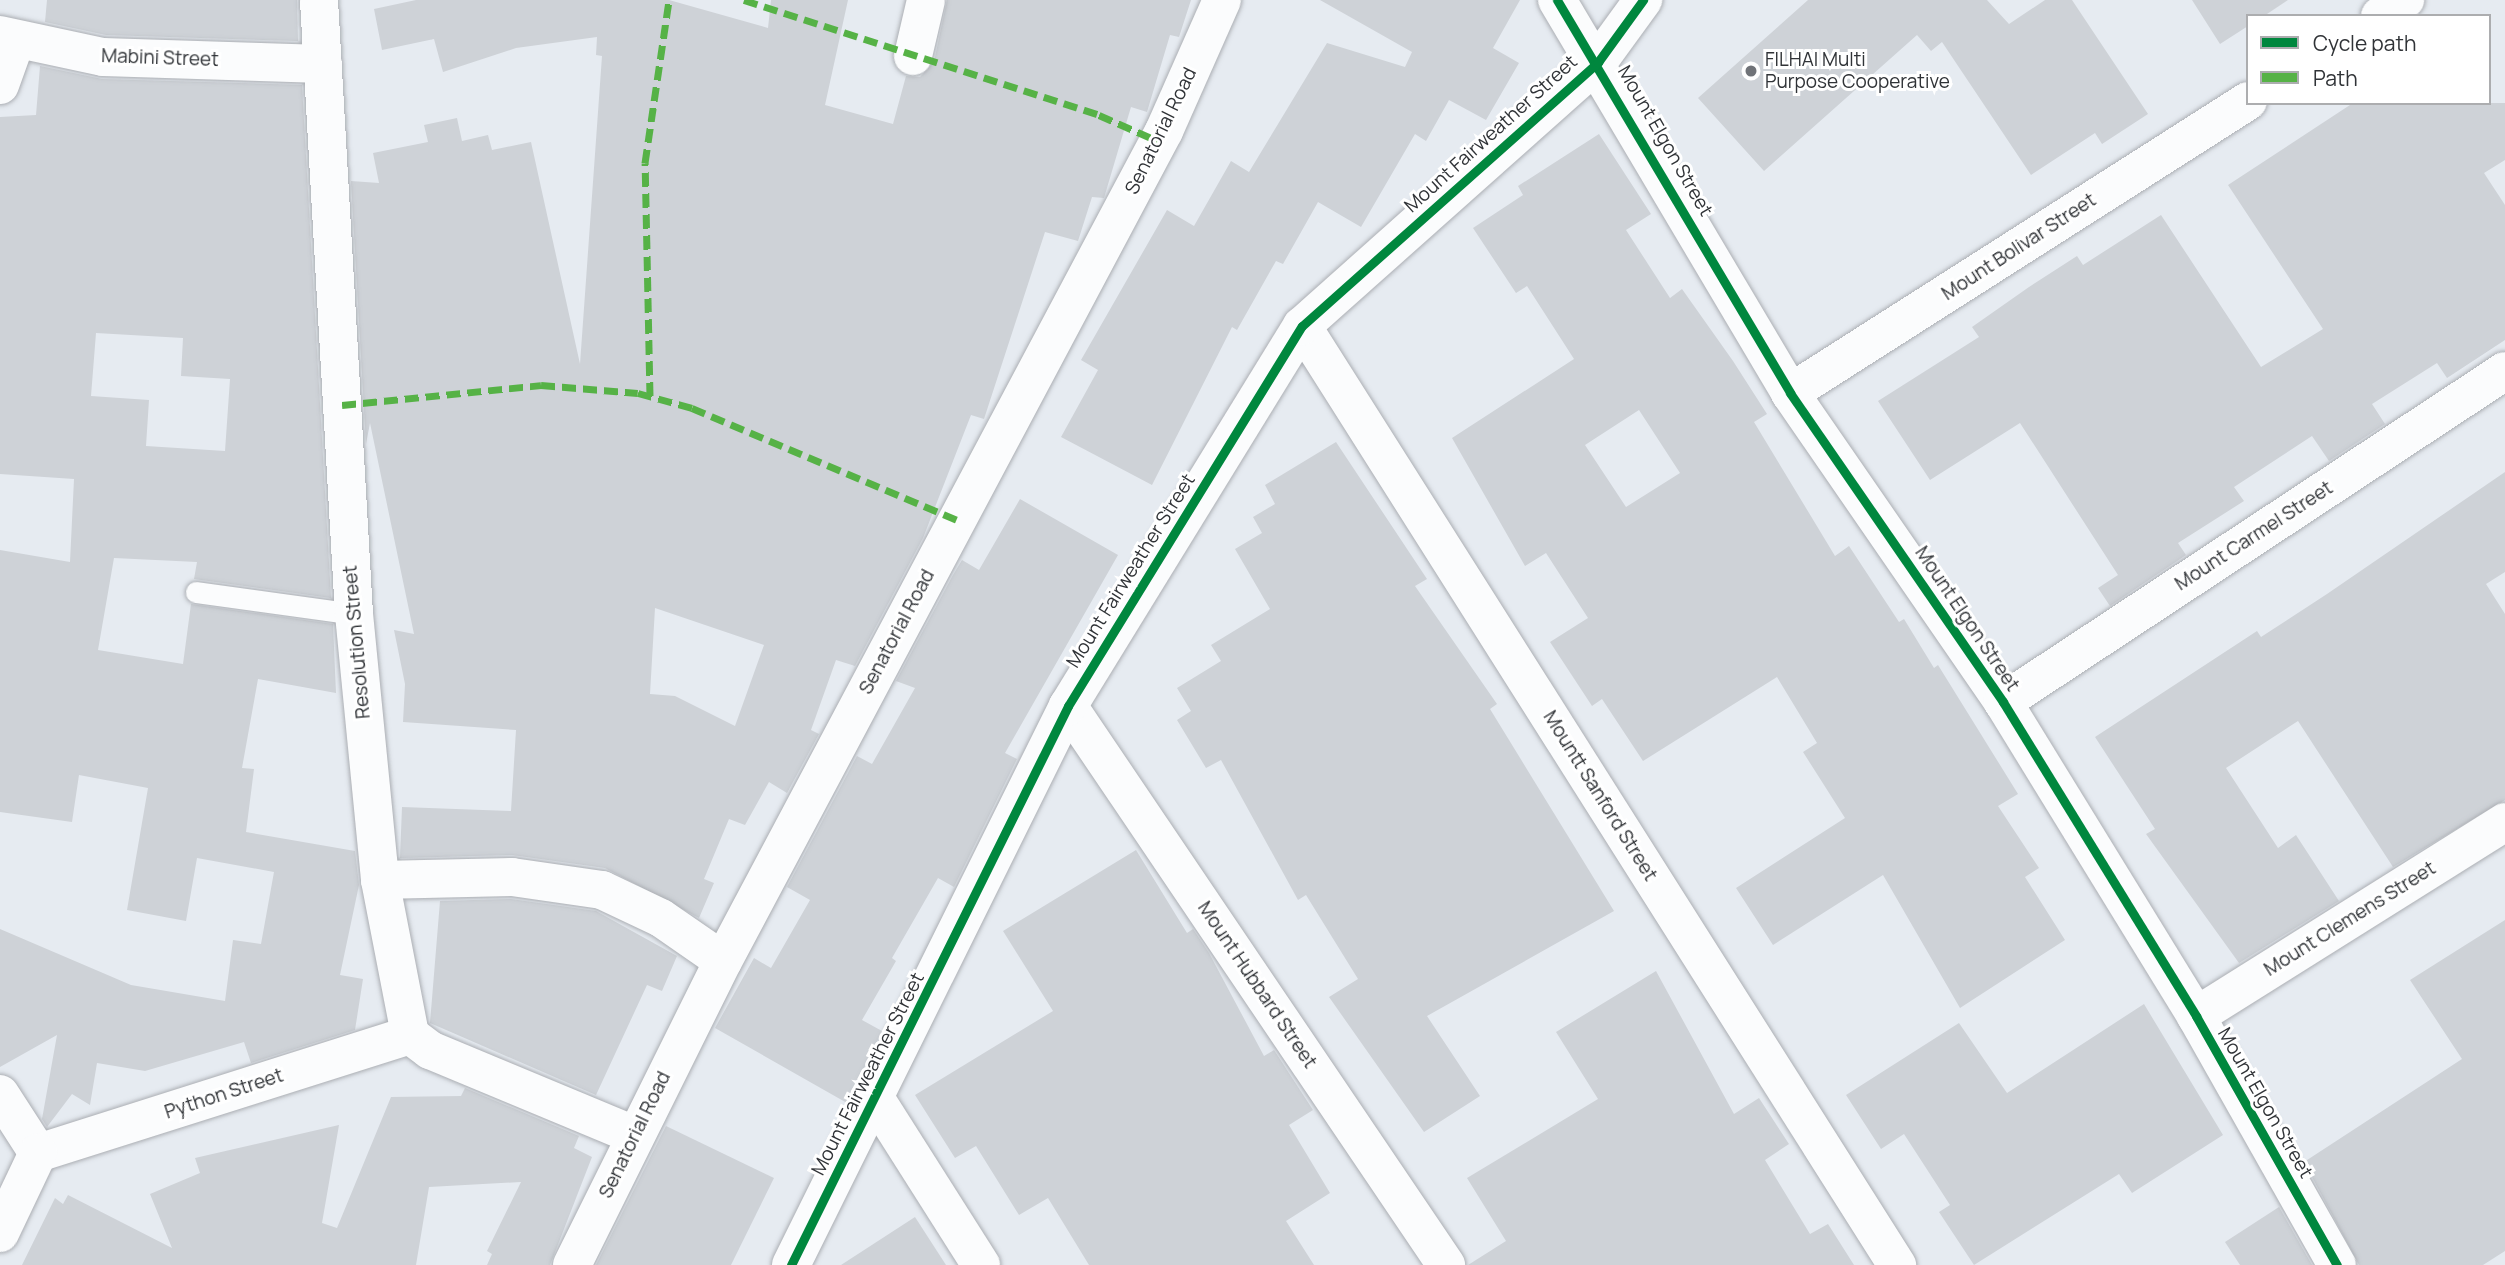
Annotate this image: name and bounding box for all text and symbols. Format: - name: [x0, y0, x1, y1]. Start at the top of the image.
- legend: [2246, 14, 2491, 105]
- text: Cycle path: [2313, 29, 2416, 57]
- street label: Mabini Street: [101, 45, 219, 71]
- place label: FILHAI Multi Purpose Cooperative: [1765, 49, 1950, 93]
- street label: Mount Fairweather Street: [1400, 50, 1582, 218]
- street label: Mount Elgon Street: [1613, 62, 1717, 220]
- marker: FILHAI Multi Purpose Cooperative: [1743, 63, 1759, 79]
- street label: Senatorial Road: [1121, 64, 1201, 198]
- text: Path: [2313, 64, 2358, 92]
- street label: Mount Bolivar Street: [1938, 189, 2100, 305]
- street label: Mount Fairweather Street: [1062, 470, 1200, 672]
- street label: Mount Carmel Street: [2171, 477, 2337, 595]
- street label: Mount Elgon Street: [1910, 542, 2024, 696]
- street label: Resolution Street: [339, 564, 375, 720]
- street label: Senatorial Road: [855, 566, 939, 698]
- street label: Mountt Sanford Street: [1538, 707, 1662, 885]
- street label: Mount Clemens Street: [2260, 857, 2440, 981]
- street label: Mount Hubbard Street: [1193, 897, 1321, 1073]
- street label: Mount Fairweather Street: [807, 969, 929, 1179]
- street label: Mount Elgon Street: [2213, 1024, 2317, 1182]
- street label: Python Street: [162, 1064, 286, 1124]
- street label: Senatorial Road: [595, 1068, 675, 1202]

